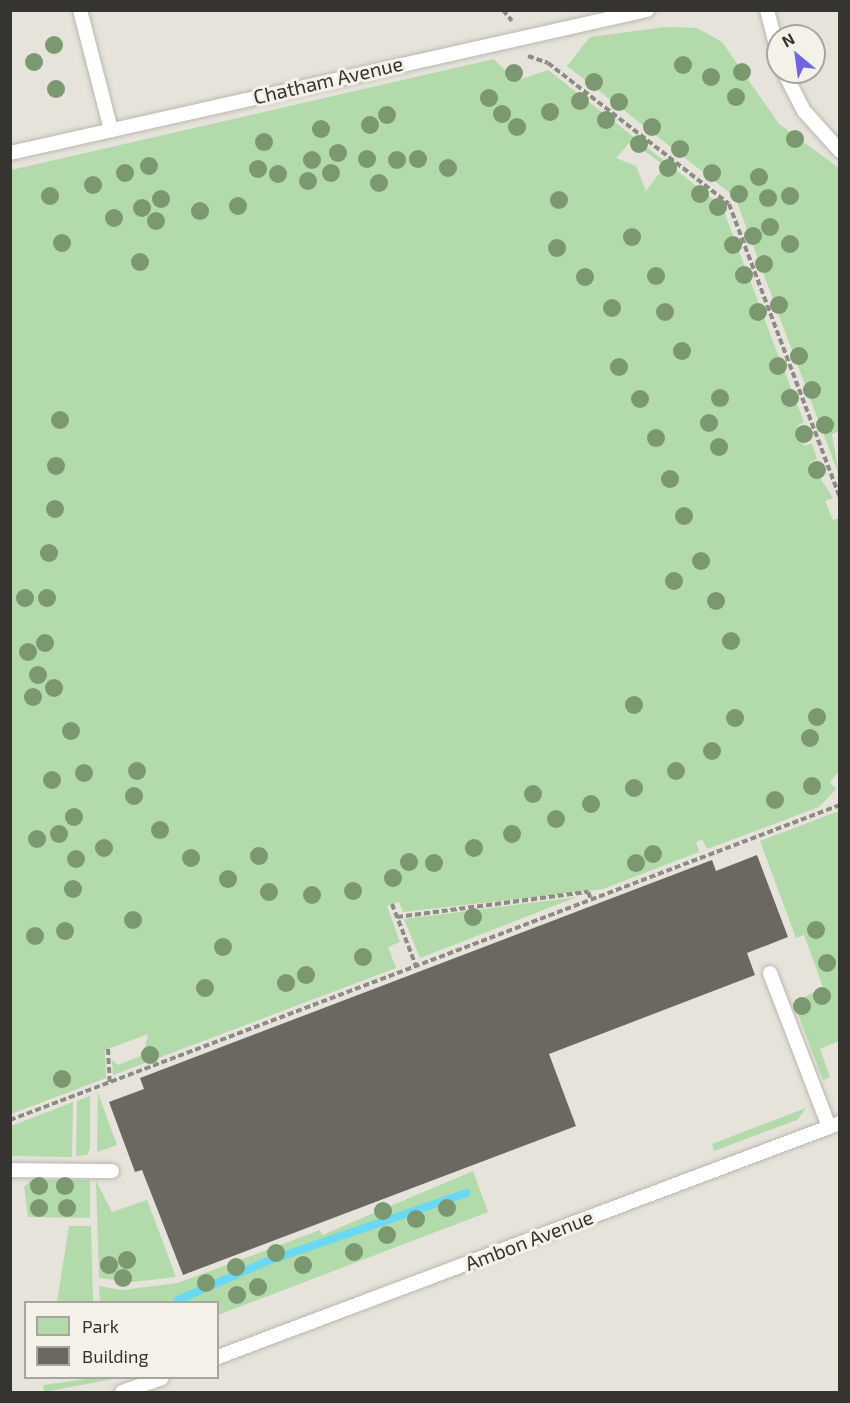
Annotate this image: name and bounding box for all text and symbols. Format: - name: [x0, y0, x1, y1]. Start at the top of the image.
- north arrow: [766, 24, 826, 84]
- text: N: [778, 28, 798, 51]
- street label: Chatham Avenue: [251, 51, 405, 109]
- street label: Ambon Avenue: [461, 1204, 597, 1276]
- legend: [24, 1301, 219, 1379]
- text: Park: [82, 1315, 119, 1337]
- text: Building: [82, 1345, 149, 1367]

